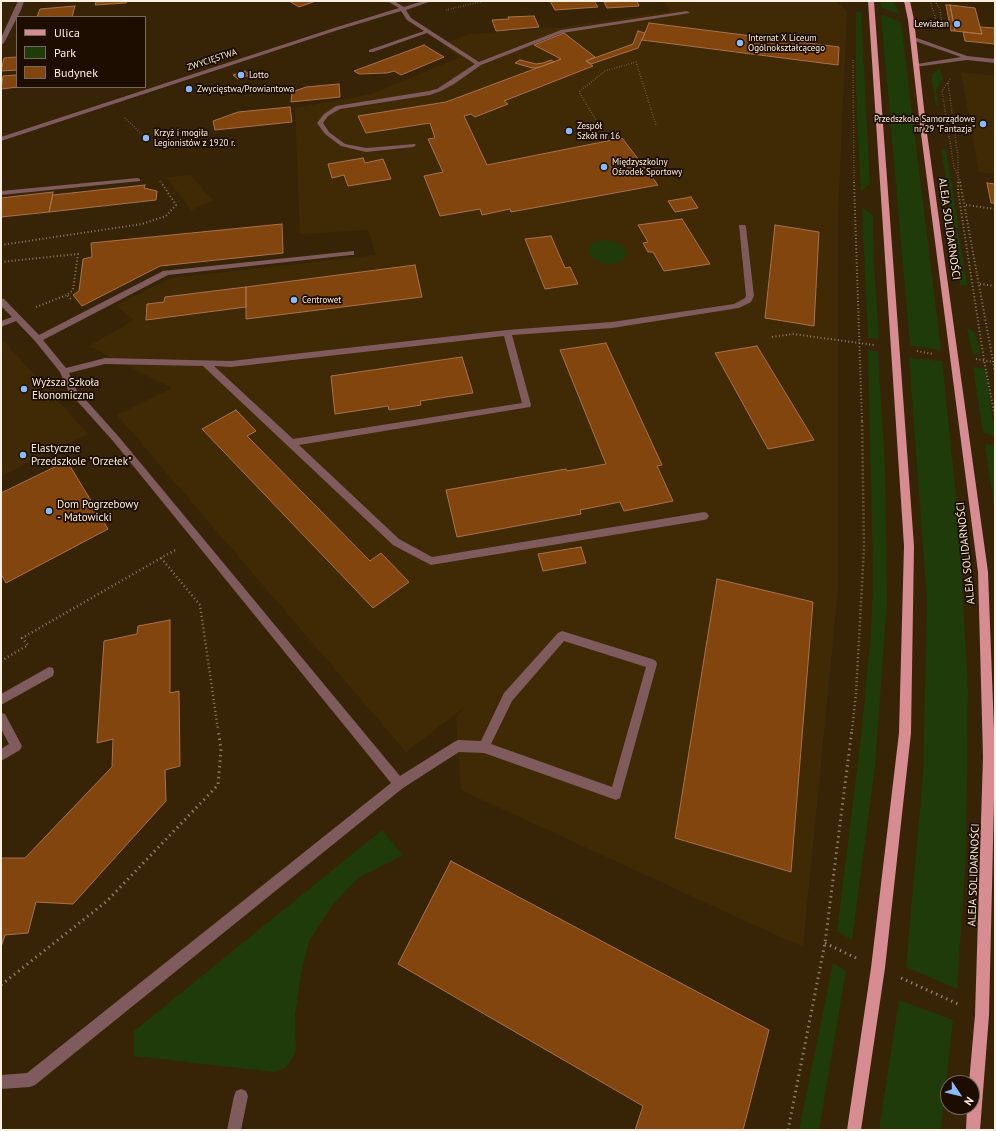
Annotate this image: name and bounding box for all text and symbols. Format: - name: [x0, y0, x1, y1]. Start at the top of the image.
- legend: [16, 16, 146, 88]
- place label: Lewiatan: [914, 19, 949, 29]
- marker: Lewiatan: [952, 19, 962, 29]
- text: Ulica: [54, 25, 80, 40]
- place label: Internat X Liceum Ogólnokształcącego: [748, 33, 825, 54]
- marker: Internat X Liceum Ogólnokształcącego: [735, 38, 745, 48]
- text: Park: [54, 45, 76, 60]
- street label: ZWYCIĘSTWA: [186, 47, 238, 73]
- text: Budynek: [54, 65, 98, 80]
- marker: Lotto: [236, 70, 246, 80]
- place label: Lotto: [249, 70, 269, 80]
- marker: Zwycięstwa/Prowiantowa: [184, 84, 194, 94]
- place label: Zwycięstwa/Prowiantowa: [197, 84, 294, 94]
- place label: Przedszkole Samorządowe nr 29 "Fantazja": [874, 114, 975, 135]
- marker: Przedszkole Samorządowe nr 29 "Fantazja": [978, 119, 988, 129]
- place label: Zespół Szkół nr 16: [577, 121, 620, 142]
- marker: Zespół Szkół nr 16: [564, 126, 574, 136]
- place label: Krzyż i mogiła Legionistów z 1920 r.: [154, 128, 235, 149]
- marker: Krzyż i mogiła Legionistów z 1920 r.: [141, 133, 151, 143]
- place label: Międzyszkolny Ośrodek Sportowy: [612, 157, 682, 178]
- marker: Międzyszkolny Ośrodek Sportowy: [599, 162, 609, 172]
- street label: ALEJA SOLIDARNOŚCI: [935, 177, 963, 281]
- marker: Centrowet: [289, 295, 299, 305]
- place label: Centrowet: [302, 295, 341, 305]
- place label: Wyższa Szkoła Ekonomiczna: [32, 376, 99, 402]
- marker: Wyższa Szkoła Ekonomiczna: [19, 384, 29, 394]
- place label: Elastyczne Przedszkole "Orzełek": [31, 442, 132, 468]
- marker: Elastyczne Przedszkole "Orzełek": [18, 450, 28, 460]
- place label: Dom Pogrzebowy - Matowicki: [57, 498, 139, 524]
- street label: ALEJA SOLIDARNOŚCI: [954, 501, 978, 605]
- marker: Dom Pogrzebowy - Matowicki: [44, 506, 54, 516]
- street label: ALEJA SOLIDARNOŚCI: [966, 823, 982, 927]
- north arrow: [940, 1075, 980, 1115]
- text: N: [961, 1094, 977, 1108]

